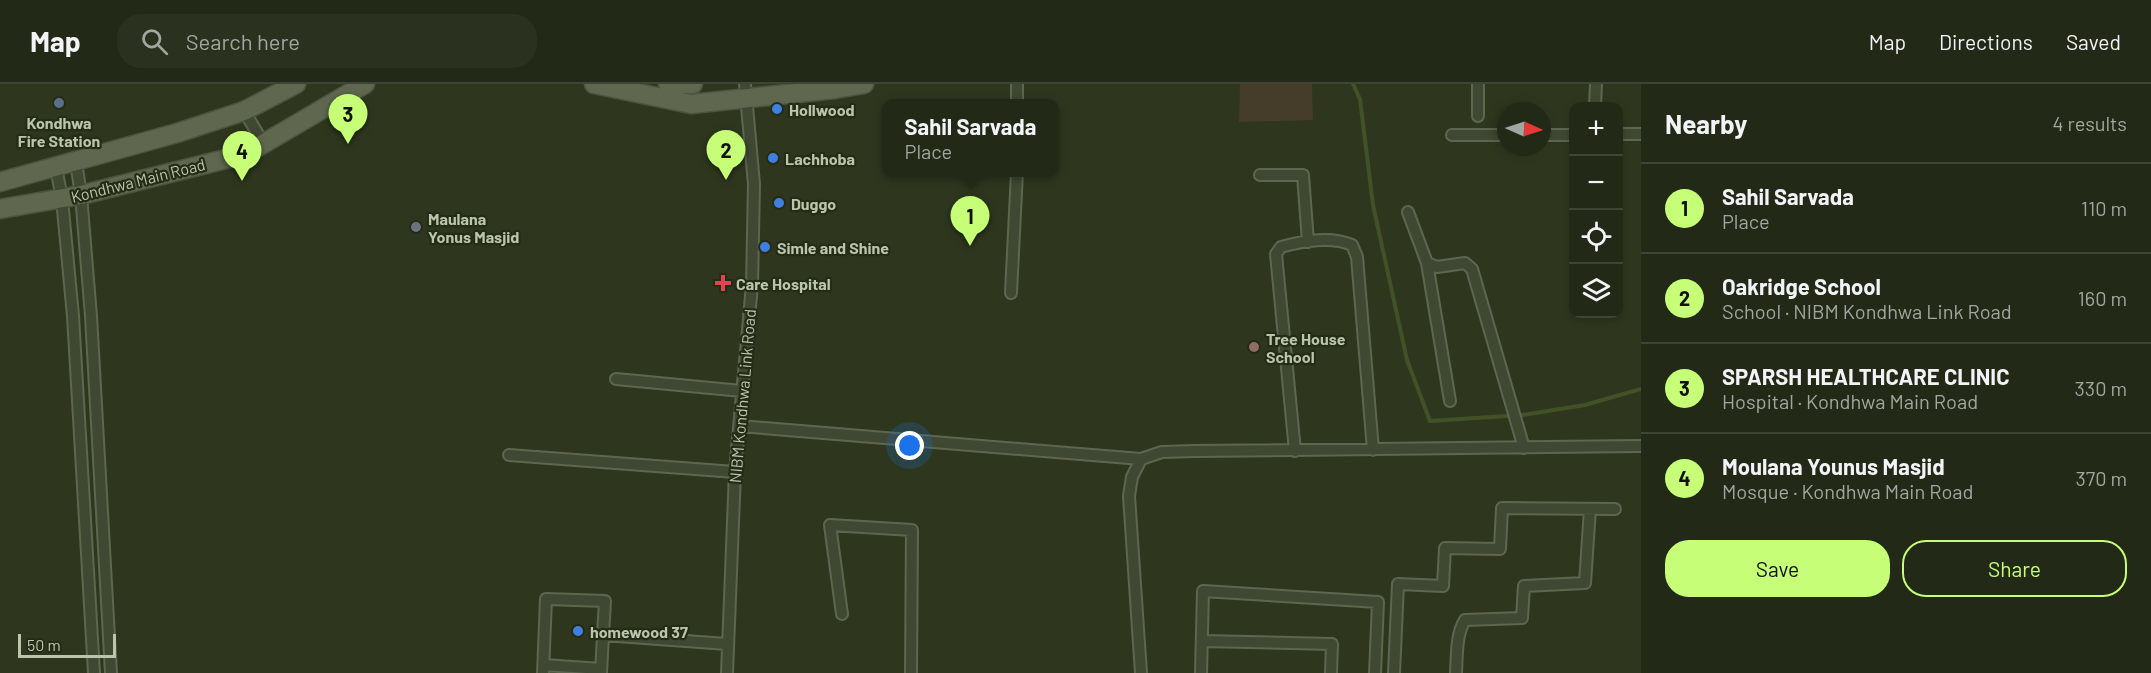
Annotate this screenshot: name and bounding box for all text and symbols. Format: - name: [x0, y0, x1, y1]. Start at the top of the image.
- search box: [117, 14, 537, 68]
- text: Map: [30, 24, 81, 58]
- icon: search: [138, 25, 171, 58]
- text: Search here: [186, 28, 300, 54]
- text: Map: [1869, 29, 1906, 54]
- text: Directions: [1939, 29, 2033, 54]
- text: Saved: [2066, 29, 2121, 54]
- pin: 3: [328, 94, 368, 144]
- marker: Kondhwa Fire Station: [52, 96, 66, 110]
- popup: [882, 99, 1059, 177]
- place label: Hollwood: [789, 100, 855, 119]
- marker: Hollwood: [770, 102, 784, 116]
- north arrow: [1497, 102, 1551, 156]
- map controls: [1569, 102, 1623, 318]
- button: +: [1569, 102, 1623, 156]
- text: Nearby: [1665, 108, 1747, 139]
- text: 4 results: [2052, 111, 2127, 135]
- place label: Kondhwa Fire Station: [18, 113, 100, 150]
- text: Sahil Sarvada: [905, 113, 1036, 139]
- pin: 2: [706, 130, 746, 180]
- pin: 4: [222, 132, 262, 181]
- text: Place: [905, 139, 952, 163]
- place label: Lachhoba: [785, 149, 855, 168]
- marker: Lachhoba: [766, 151, 780, 165]
- street label: Kondhwa Main Road: [69, 154, 207, 206]
- button: −: [1569, 156, 1623, 210]
- text: Sahil Sarvada: [1722, 183, 1854, 209]
- place label: Duggo: [791, 194, 836, 213]
- marker: Duggo: [772, 196, 786, 210]
- pin: 1: [950, 196, 990, 246]
- text: 1: [1681, 196, 1688, 220]
- text: 110 m: [2081, 196, 2127, 220]
- place label: Maulana Yonus Masjid: [428, 209, 519, 246]
- text: Place: [1722, 209, 1770, 233]
- button: locate: [1569, 210, 1623, 264]
- marker: Maulana Yonus Masjid: [409, 220, 423, 234]
- place label: Simle and Shine: [777, 238, 889, 257]
- marker: Simle and Shine: [758, 240, 772, 254]
- button: layers: [1569, 264, 1623, 318]
- text: Oakridge School: [1722, 273, 1881, 299]
- marker: Care Hospital: [714, 274, 732, 292]
- place label: Care Hospital: [736, 274, 831, 293]
- text: 2: [1679, 286, 1690, 310]
- text: 160 m: [2078, 286, 2127, 310]
- text: School · NIBM Kondhwa Link Road: [1722, 299, 2012, 323]
- street label: NIBM Kondhwa Link Road: [725, 308, 759, 484]
- place label: Tree House School: [1266, 329, 1346, 366]
- marker: Tree House School: [1247, 340, 1261, 354]
- text: SPARSH HEALTHCARE CLINIC: [1722, 363, 2010, 389]
- text: 3: [1679, 376, 1690, 400]
- text: 330 m: [2075, 376, 2127, 400]
- text: Hospital · Kondhwa Main Road: [1722, 389, 1978, 413]
- your location: [895, 431, 924, 460]
- text: Moulana Younus Masjid: [1722, 453, 1945, 479]
- text: 4: [1678, 466, 1691, 490]
- text: 370 m: [2075, 466, 2127, 490]
- text: Mosque · Kondhwa Main Road: [1722, 479, 1973, 503]
- button: Save: [1665, 540, 1890, 597]
- button: Share: [1902, 540, 2127, 597]
- place label: homewood 37: [590, 622, 688, 641]
- marker: homewood 37: [571, 624, 585, 638]
- scale bar: [18, 631, 116, 658]
- text: 50 m: [27, 635, 61, 654]

